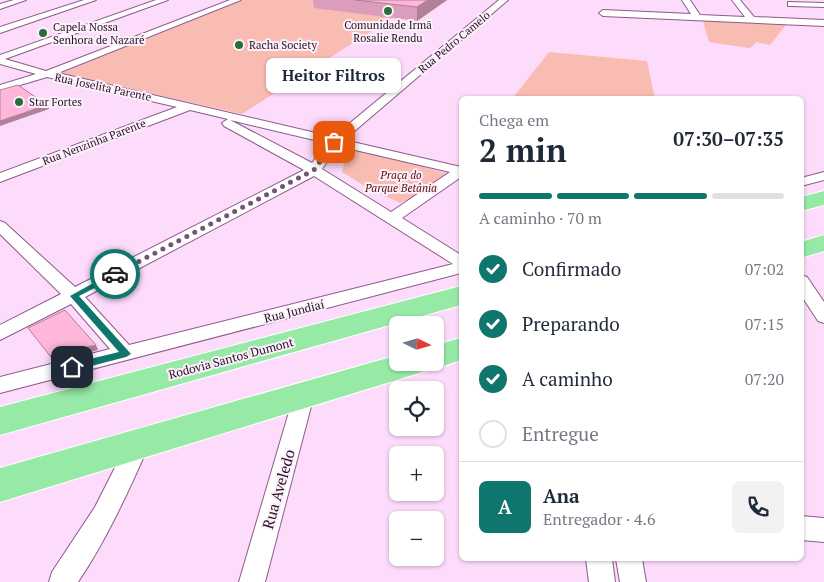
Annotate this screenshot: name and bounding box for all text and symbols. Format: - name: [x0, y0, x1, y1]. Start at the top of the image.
- marker: Comunidade Irmã Rosalie Rendu: [382, 5, 394, 17]
- street label: Rua Pedro Camelo: [415, 8, 493, 76]
- place label: Comunidade Irmã Rosalie Rendu: [344, 18, 432, 45]
- place label: Capela Nossa Senhora de Nazaré: [53, 20, 145, 47]
- marker: Capela Nossa Senhora de Nazaré: [37, 27, 49, 39]
- place label: Racha Society: [249, 38, 317, 52]
- marker: Racha Society: [233, 39, 245, 51]
- callout: Heitor Filtros: [266, 57, 402, 92]
- text: Heitor Filtros: [282, 64, 385, 86]
- street label: Rua Joselita Parente: [53, 70, 153, 104]
- place label: Star Fortes: [29, 95, 82, 109]
- marker: Star Fortes: [13, 96, 25, 108]
- text: Chega em: [479, 109, 549, 131]
- street label: Rua Nenzinha Parente: [40, 116, 148, 168]
- pin: [313, 121, 355, 163]
- text: 07:30–07:35: [673, 126, 784, 151]
- icon: bag: [320, 128, 348, 156]
- text: 2 min: [479, 129, 567, 171]
- park label: Praça do Parque Betânia: [364, 168, 437, 195]
- text: A caminho · 70 m: [479, 207, 602, 229]
- courier: [90, 249, 140, 299]
- icon: check: [479, 255, 507, 283]
- text: Confirmado: [522, 256, 621, 281]
- text: 07:02: [745, 258, 784, 280]
- icon: car: [101, 260, 129, 288]
- street label: Rua Jundiaí: [262, 296, 326, 326]
- icon: check: [479, 310, 507, 338]
- text: Preparando: [522, 311, 620, 336]
- text: 07:15: [745, 313, 784, 335]
- north arrow: [389, 316, 444, 371]
- map controls: [389, 316, 444, 566]
- street label: Rodovia Santos Dumont: [167, 334, 296, 382]
- pin: [51, 346, 93, 388]
- icon: home: [58, 353, 86, 381]
- icon: check: [479, 365, 507, 393]
- text: A caminho: [522, 366, 613, 391]
- text: 07:20: [745, 368, 784, 390]
- button: locate: [389, 381, 444, 436]
- text: Entregue: [522, 421, 599, 446]
- button: +: [389, 446, 444, 501]
- street label: Rua Aveledo: [257, 447, 299, 531]
- button: phone: [732, 481, 784, 533]
- text: Ana: [543, 483, 580, 508]
- text: A: [498, 494, 512, 519]
- text: Entregador · 4.6: [543, 508, 655, 530]
- button: −: [389, 511, 444, 566]

